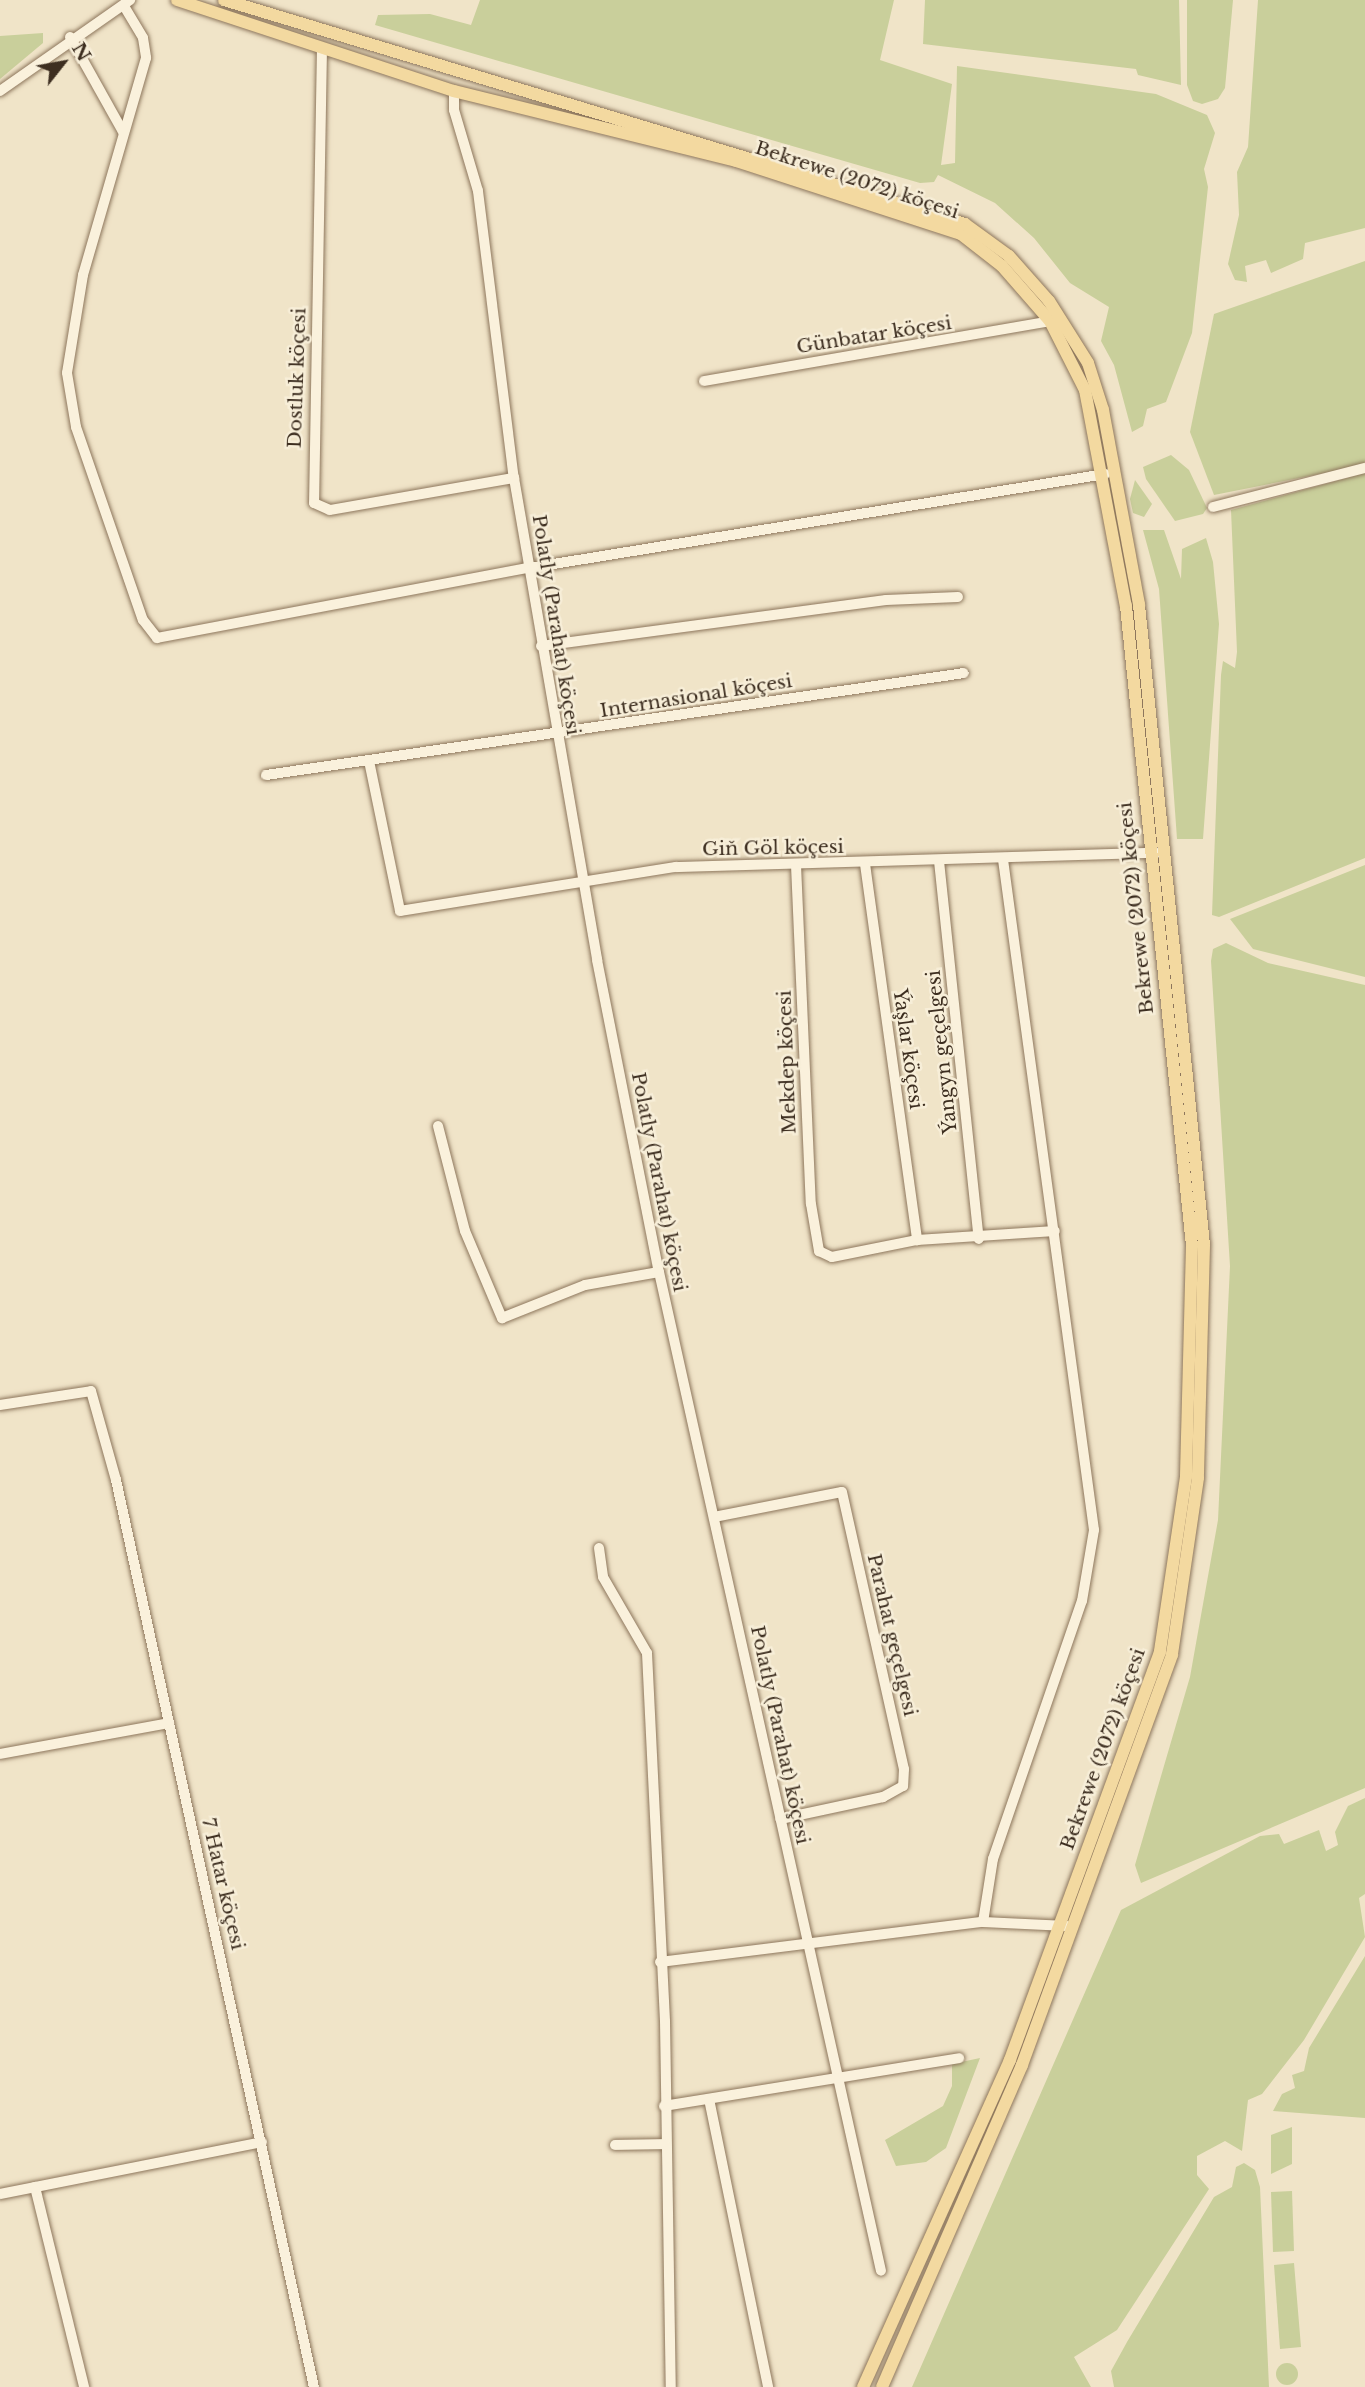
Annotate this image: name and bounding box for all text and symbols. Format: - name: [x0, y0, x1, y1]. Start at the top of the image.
- north arrow: [28, 28, 98, 98]
- text: N: [67, 38, 96, 66]
- street label: Bekrewe (2072) köçesi: [752, 136, 962, 224]
- street label: Dostluk köçesi: [283, 307, 311, 449]
- street label: Günbatar köçesi: [795, 311, 953, 359]
- street label: Polatly (Parahat) köçesi: [527, 513, 585, 737]
- street label: Internasional köçesi: [598, 670, 794, 722]
- street label: Bekrewe (2072) köçesi: [1114, 801, 1158, 1015]
- street label: Giň Göl köçesi: [702, 835, 844, 861]
- street label: Ýangyn geçelgesi: [922, 969, 962, 1135]
- street label: Ýaşlar köçesi: [888, 987, 928, 1111]
- street label: Mekdep köçesi: [773, 990, 801, 1134]
- street label: Polatly (Parahat) köçesi: [626, 1070, 692, 1294]
- street label: Parahat geçelgesi: [862, 1552, 922, 1718]
- street label: Polatly (Parahat) köçesi: [746, 1623, 814, 1847]
- street label: Bekrewe (2072) köçesi: [1056, 1645, 1150, 1853]
- street label: 7 Hatar köçesi: [197, 1816, 249, 1952]

